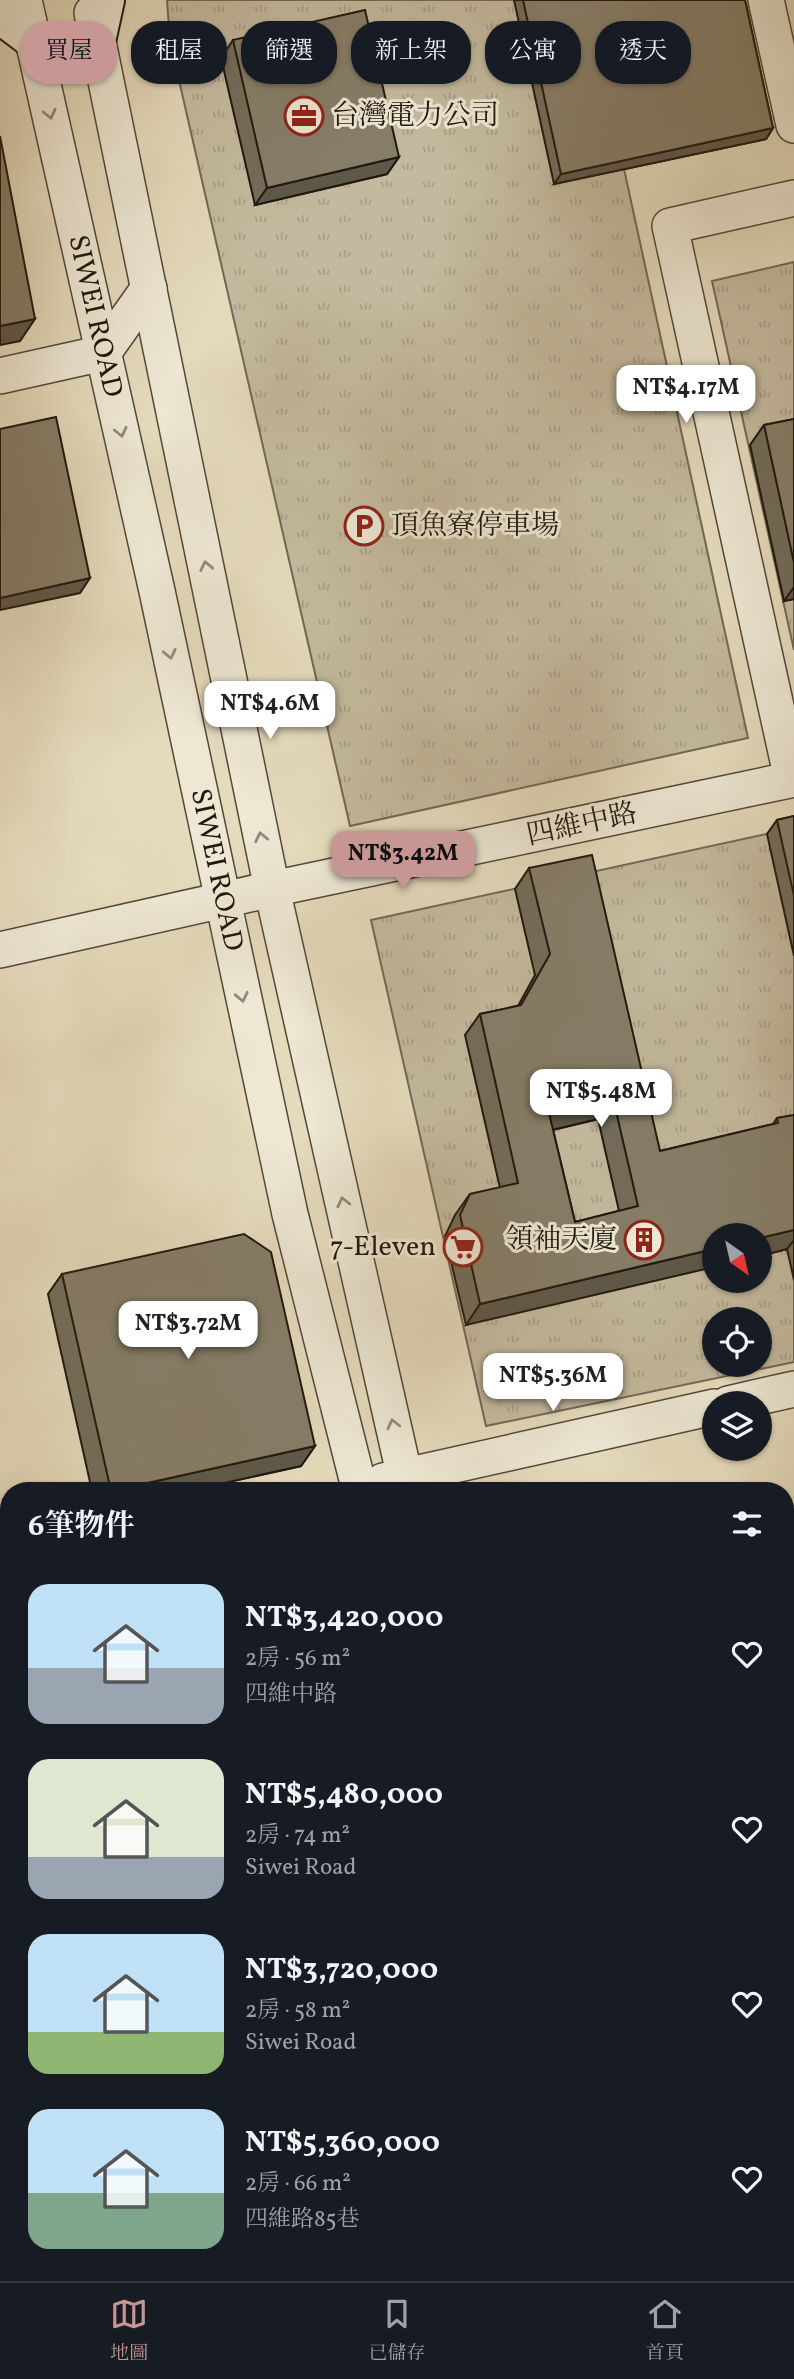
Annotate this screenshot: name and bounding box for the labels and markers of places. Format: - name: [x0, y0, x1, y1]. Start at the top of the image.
- office icon: 台灣電力公司: [283, 95, 325, 137]
- place label: 台灣電力公司: [331, 97, 499, 136]
- pin: NT$4.17M: [614, 366, 758, 425]
- parking icon: 頂魚寮停車場: [343, 505, 385, 547]
- place label: 頂魚寮停車場: [391, 507, 559, 546]
- pin: NT$4.6M: [205, 682, 335, 741]
- pin: NT$3.42M: [331, 832, 475, 891]
- pin: NT$5.48M: [529, 1070, 673, 1129]
- building icon: 領袖天廈: [623, 1219, 665, 1261]
- place label: 領袖天廈: [505, 1221, 617, 1260]
- supermarket icon: 7-Eleven: [442, 1226, 484, 1268]
- place label: 7-Eleven: [330, 1228, 436, 1267]
- pin: NT$3.72M: [116, 1302, 260, 1361]
- pin: NT$5.36M: [481, 1354, 625, 1413]

